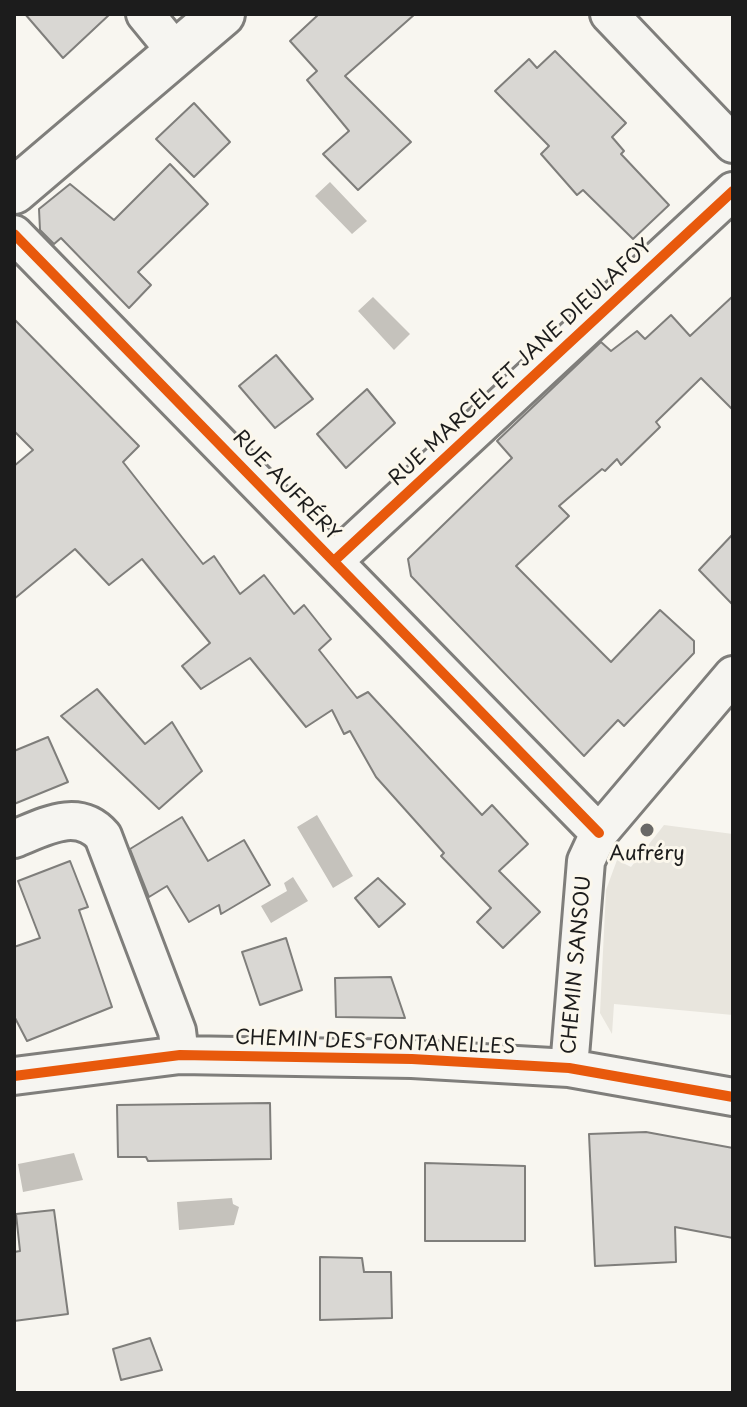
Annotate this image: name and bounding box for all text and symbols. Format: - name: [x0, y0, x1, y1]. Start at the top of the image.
- street label: RUE MARCEL ET JANE DIEULAFOY: [385, 235, 657, 491]
- street label: RUE AUFRÉRY: [227, 426, 345, 546]
- marker: Aufréry: [638, 821, 656, 839]
- place label: Aufréry: [609, 842, 685, 866]
- street label: CHEMIN SANSOU: [557, 875, 597, 1055]
- street label: CHEMIN DES FONTANELLES: [234, 1026, 516, 1060]

